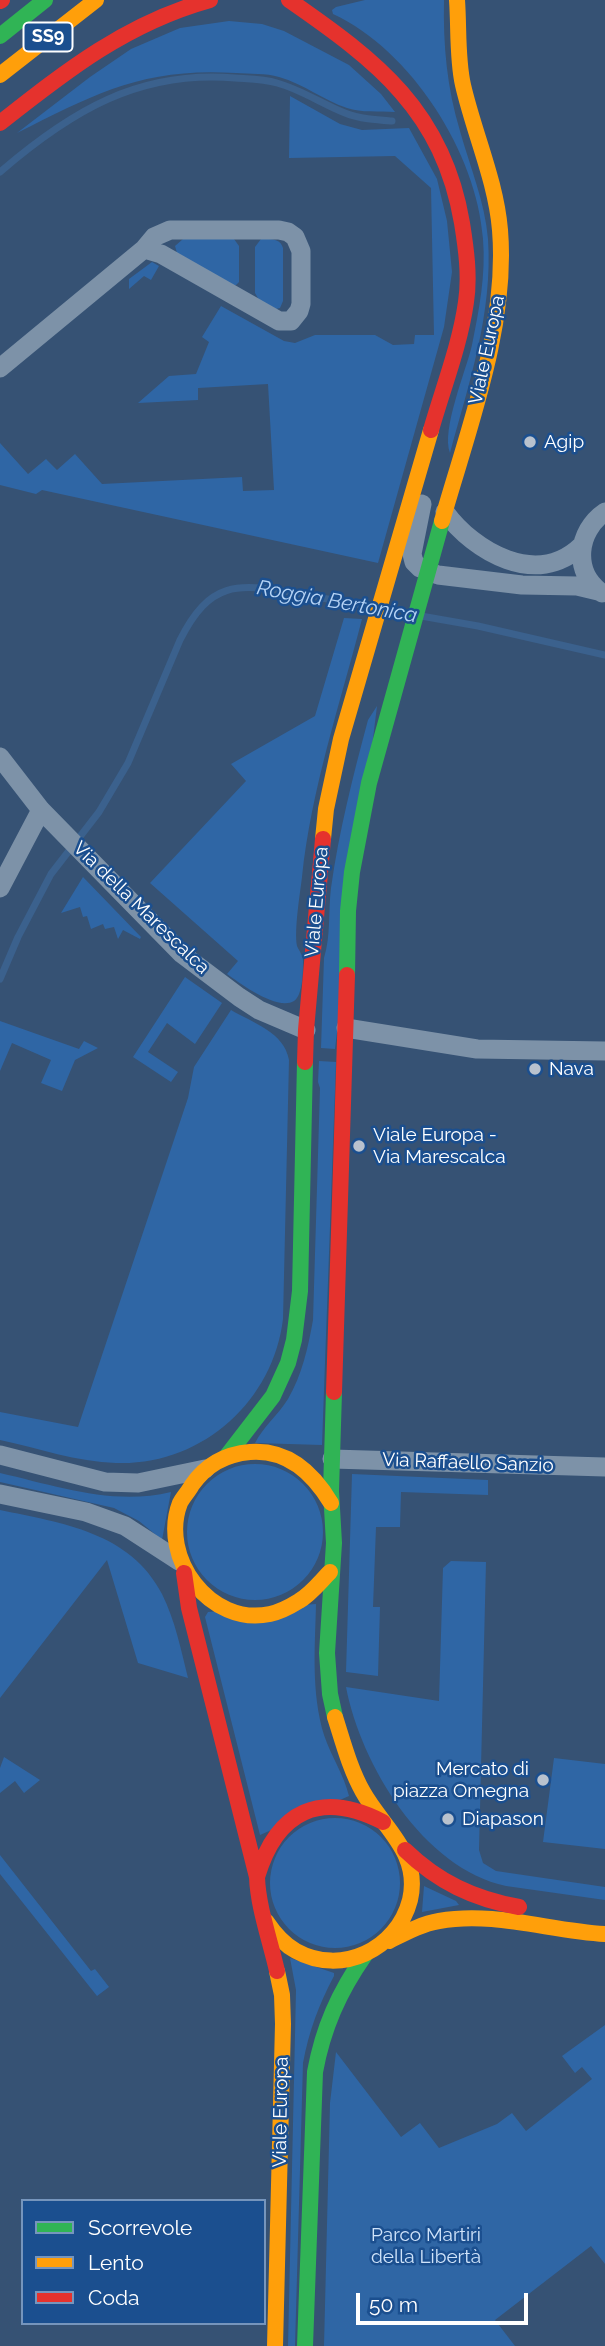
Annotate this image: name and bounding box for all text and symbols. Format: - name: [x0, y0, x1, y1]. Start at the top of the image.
- road number: SS9: [23, 22, 72, 52]
- street label: Viale Europa: [464, 293, 510, 407]
- place label: Agip: [544, 431, 584, 453]
- marker: Agip: [522, 434, 538, 450]
- water label: Roggia Bertonica: [255, 575, 419, 629]
- street label: Via della Marescalca: [68, 837, 214, 979]
- street label: Viale Europa: [301, 846, 333, 958]
- place label: Nava: [549, 1058, 594, 1080]
- marker: Nava: [527, 1061, 543, 1077]
- place label: Viale Europa - Via Marescalca: [373, 1124, 506, 1168]
- marker: Viale Europa - Via Marescalca: [351, 1138, 367, 1154]
- street label: Via Raffaello Sanzio: [382, 1449, 554, 1477]
- place label: Mercato di piazza Omegna: [393, 1758, 529, 1802]
- marker: Mercato di piazza Omegna: [535, 1772, 551, 1788]
- place label: Diapason: [462, 1808, 544, 1830]
- marker: Diapason: [440, 1811, 456, 1827]
- street label: Viale Europa: [269, 2056, 293, 2168]
- legend: [21, 2199, 266, 2325]
- text: Scorrevole: [88, 2215, 192, 2240]
- park label: Parco Martiri della Libertà: [371, 2224, 481, 2268]
- text: Lento: [88, 2250, 144, 2275]
- scale bar: [360, 2280, 532, 2324]
- text: Coda: [88, 2285, 139, 2310]
- text: 50 m: [369, 2292, 418, 2317]

